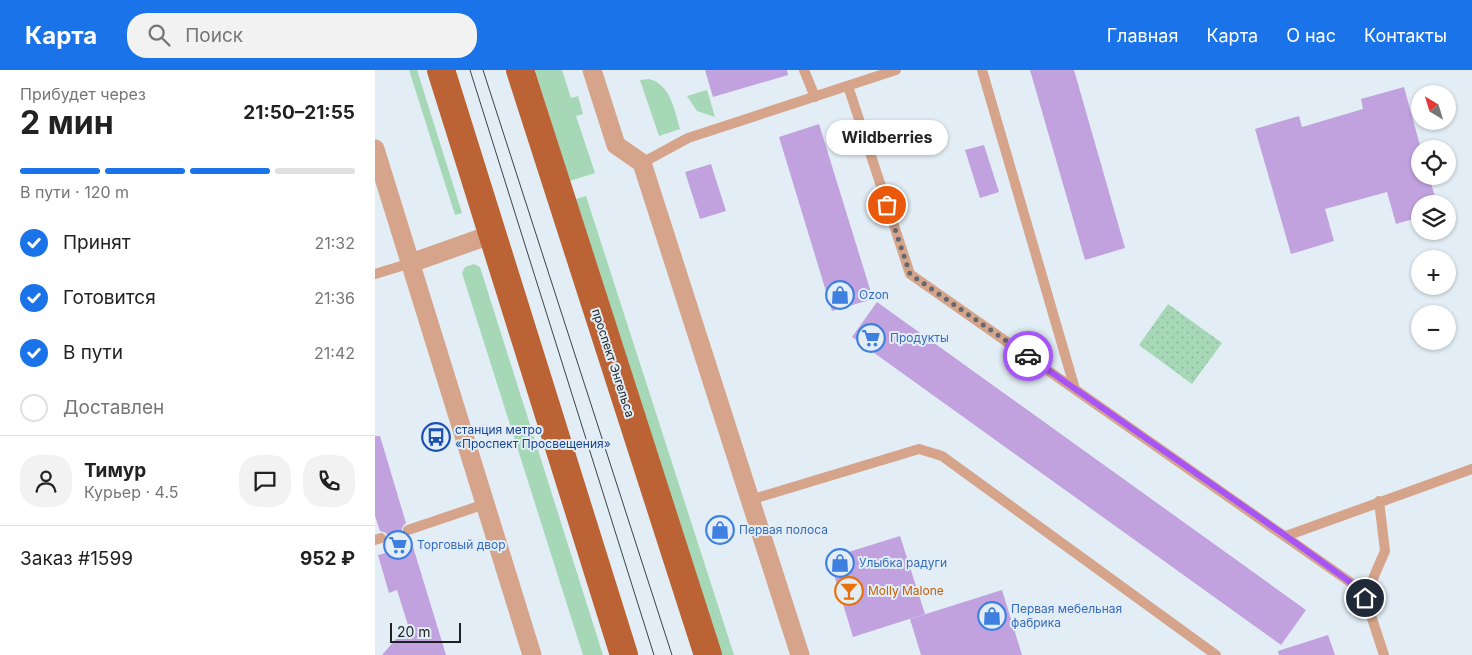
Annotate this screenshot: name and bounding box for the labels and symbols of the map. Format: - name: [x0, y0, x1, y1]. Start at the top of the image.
- north arrow: [1411, 85, 1456, 130]
- callout: Wildberries: [826, 120, 948, 155]
- pin: [866, 184, 908, 226]
- shop icon: Ozon: [825, 280, 855, 310]
- place label: Ozon: [859, 287, 889, 302]
- street label: проспект Энгельса: [589, 307, 638, 419]
- supermarket icon: Продукты: [856, 323, 886, 353]
- place label: Продукты: [890, 330, 949, 345]
- courier: [1003, 331, 1053, 381]
- bus stop icon: станция метро «Проспект Просвещения»: [421, 422, 451, 452]
- place label: станция метро «Проспект Просвещения»: [455, 422, 611, 451]
- shop icon: Первая полоса: [705, 515, 735, 545]
- place label: Первая полоса: [739, 522, 828, 537]
- supermarket icon: Торговый двор: [383, 530, 413, 560]
- place label: Торговый двор: [417, 537, 506, 552]
- shop icon: Улыбка радуги: [825, 548, 855, 578]
- place label: Улыбка радуги: [859, 555, 947, 570]
- bar icon: Molly Malone: [834, 576, 864, 606]
- pin: [1344, 577, 1386, 619]
- place label: Molly Malone: [868, 583, 944, 598]
- shop icon: Первая мебельная фабрика: [977, 601, 1007, 631]
- place label: Первая мебельная фабрика: [1011, 601, 1122, 630]
- scale bar: [390, 620, 461, 643]

